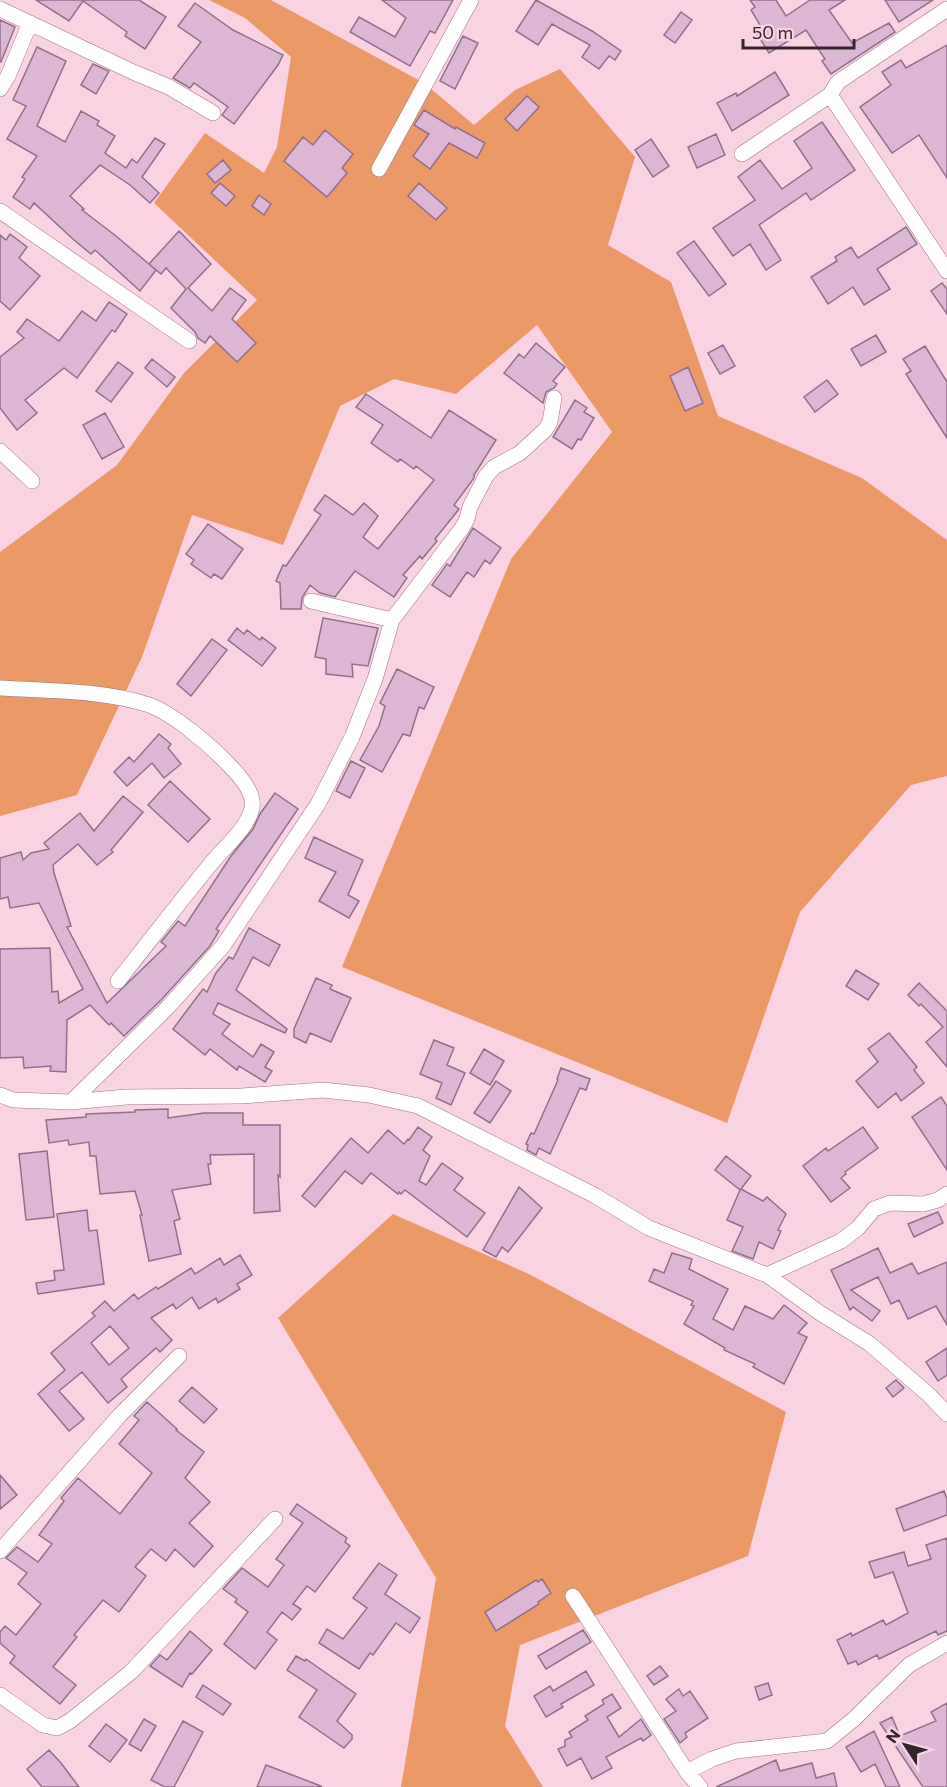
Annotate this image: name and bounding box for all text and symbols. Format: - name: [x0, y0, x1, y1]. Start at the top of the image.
- scale bar: [743, 12, 854, 50]
- text: 50 m: [752, 21, 793, 43]
- north arrow: [875, 1715, 935, 1775]
- text: N: [881, 1725, 904, 1746]

